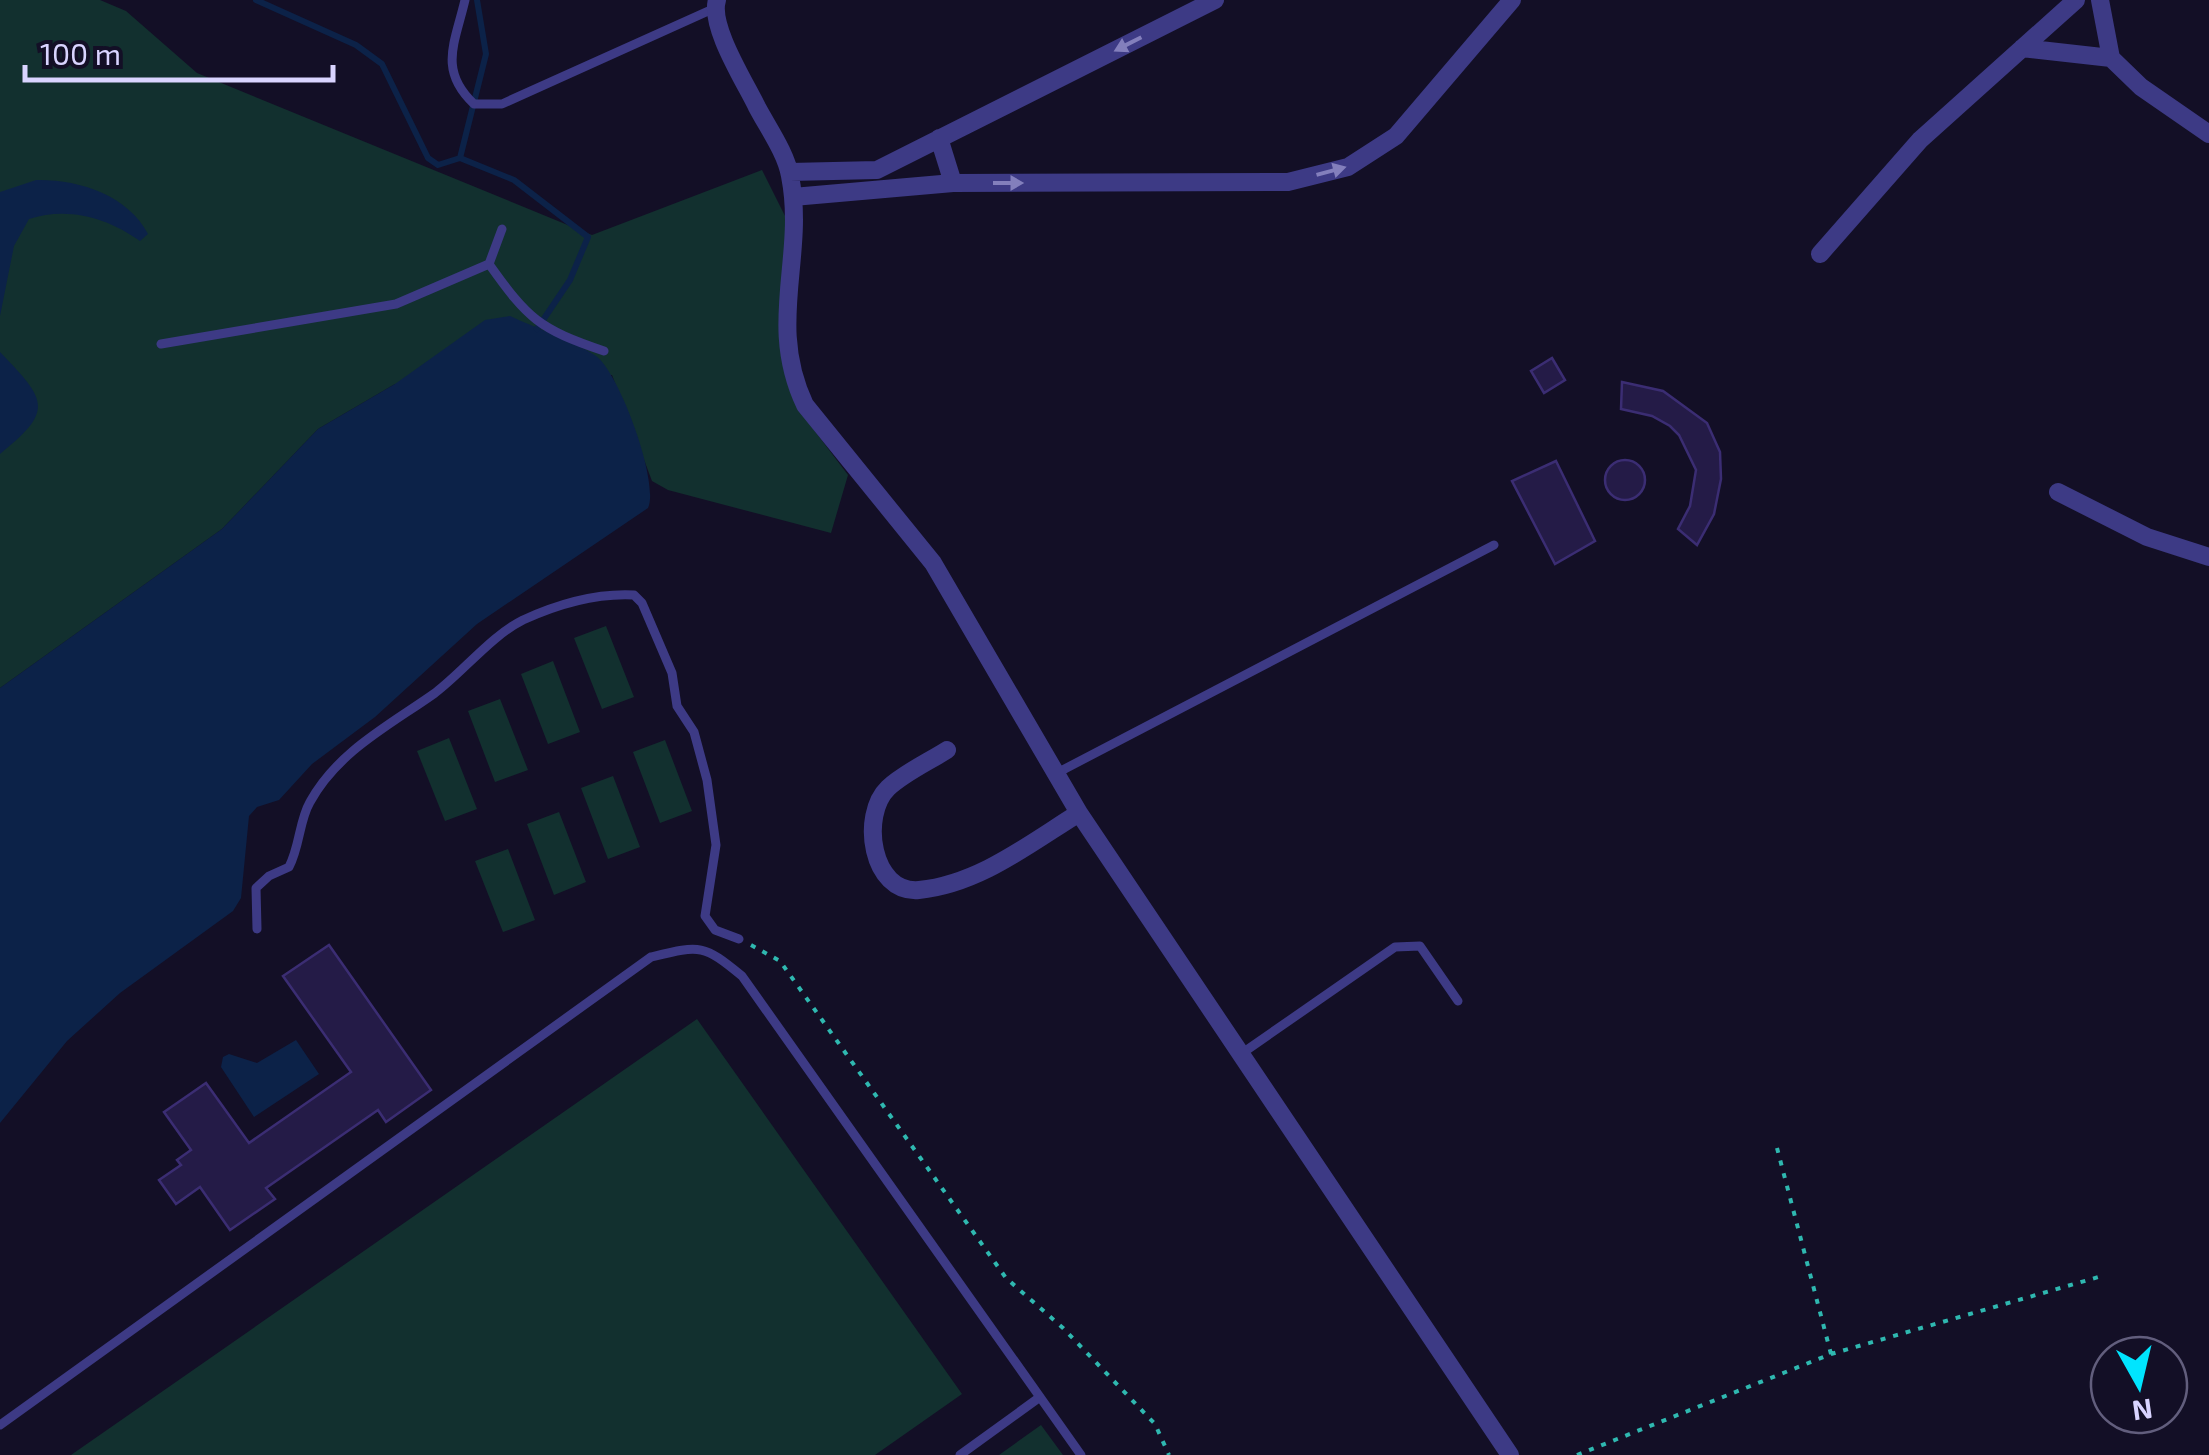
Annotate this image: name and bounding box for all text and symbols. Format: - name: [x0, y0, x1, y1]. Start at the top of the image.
- scale bar: [25, 20, 332, 82]
- text: 100 m: [40, 35, 121, 71]
- one-way arrow: [1113, 35, 1142, 52]
- one-way arrow: [1316, 162, 1347, 178]
- one-way arrow: [992, 175, 1024, 191]
- north arrow: [2089, 1335, 2189, 1435]
- text: N: [2130, 1393, 2155, 1429]

